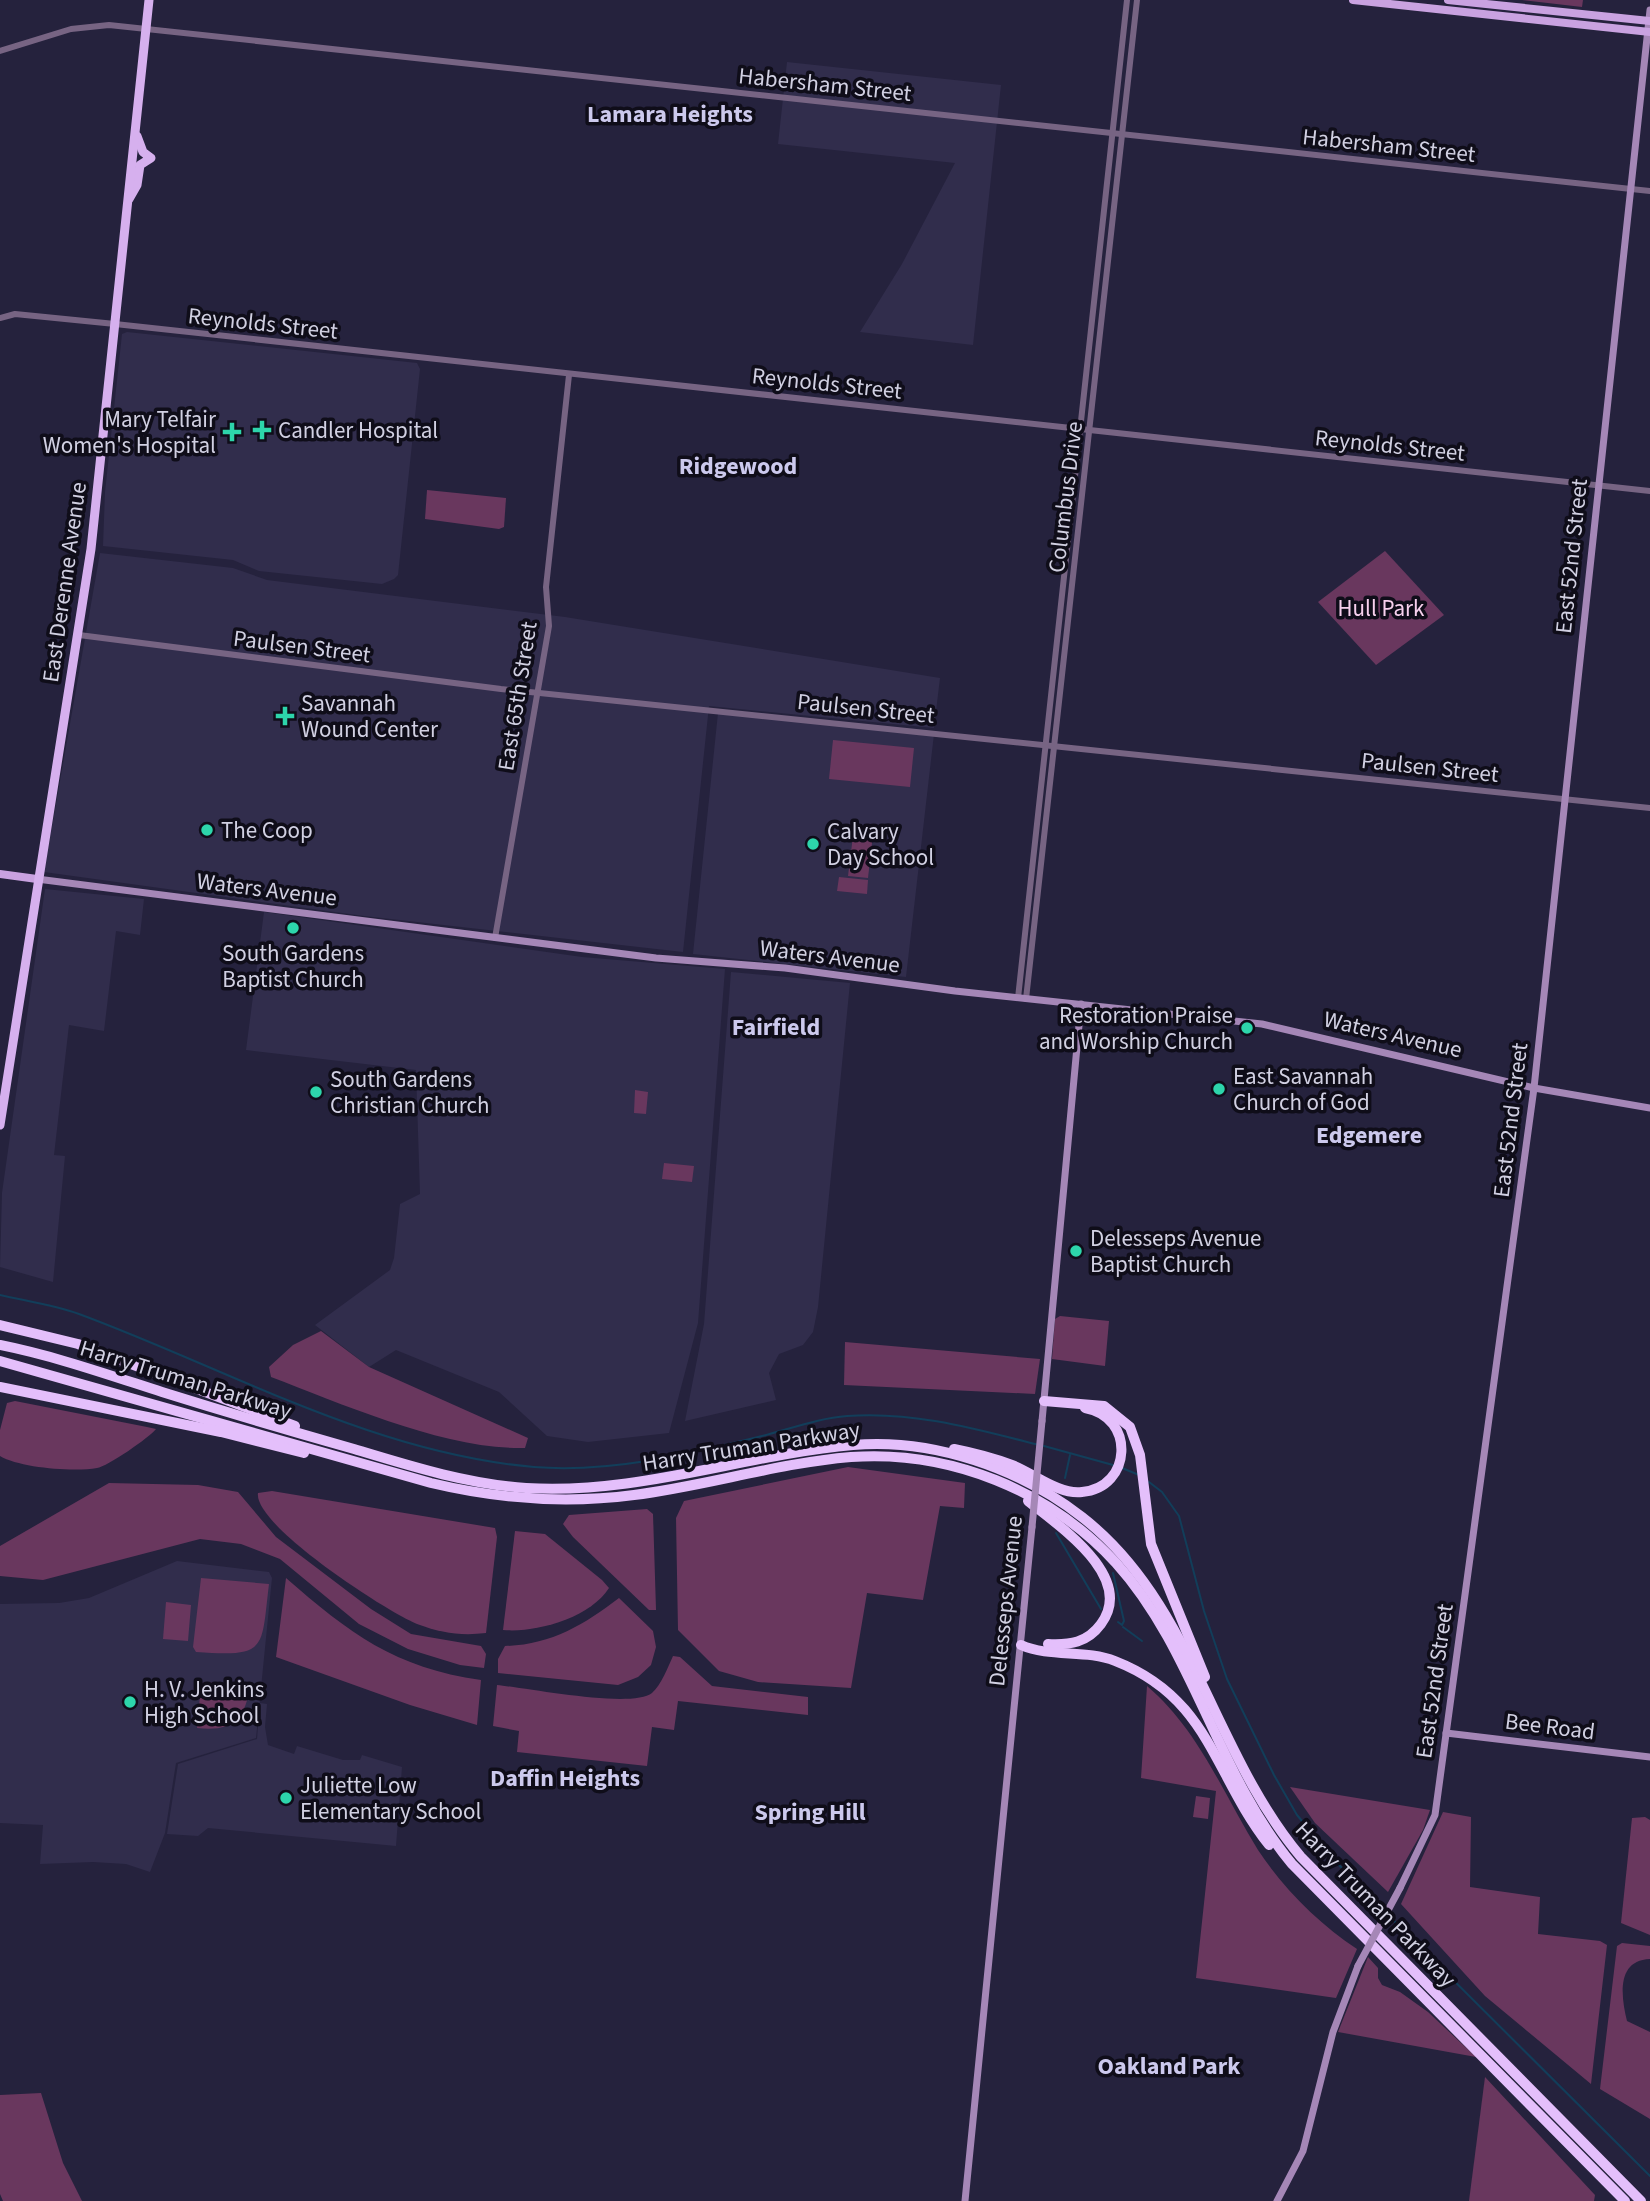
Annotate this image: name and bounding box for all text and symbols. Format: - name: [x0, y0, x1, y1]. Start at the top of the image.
- street label: Habersham Street: [737, 59, 913, 110]
- district label: Lamara Heights: [587, 97, 753, 132]
- street label: Habersham Street: [1301, 120, 1477, 171]
- street label: Reynolds Street: [186, 299, 340, 348]
- street label: Reynolds Street: [750, 359, 904, 408]
- place label: Mary Telfair Women's Hospital: [43, 403, 217, 462]
- place label: Candler Hospital: [278, 414, 438, 447]
- street label: Columbus Drive: [1040, 419, 1091, 575]
- marker: Candler Hospital: [252, 420, 272, 440]
- street label: Reynolds Street: [1313, 421, 1467, 470]
- marker: Mary Telfair Women's Hospital: [222, 422, 242, 442]
- district label: Ridgewood: [679, 449, 797, 484]
- street label: East 52nd Street: [1547, 477, 1596, 635]
- street label: East Derenne Avenue: [34, 480, 95, 684]
- park label: Hull Park: [1338, 592, 1425, 625]
- street label: East 65th Street: [489, 619, 546, 773]
- street label: Paulsen Street: [232, 622, 373, 671]
- street label: Paulsen Street: [796, 685, 936, 732]
- place label: Savannah Wound Center: [301, 687, 439, 746]
- marker: Savannah Wound Center: [275, 706, 295, 726]
- street label: Paulsen Street: [1360, 744, 1500, 791]
- place label: The Coop: [221, 814, 313, 847]
- place label: Calvary Day School: [827, 815, 934, 874]
- marker: The Coop: [199, 822, 215, 838]
- marker: Calvary Day School: [805, 836, 821, 852]
- street label: Waters Avenue: [195, 865, 339, 914]
- marker: South Gardens Baptist Church: [285, 920, 301, 936]
- street label: Waters Avenue: [758, 932, 902, 981]
- place label: South Gardens Baptist Church: [222, 937, 364, 996]
- place label: Restoration Praise and Worship Church: [1039, 999, 1233, 1058]
- street label: Waters Avenue: [1321, 1003, 1465, 1066]
- district label: Fairfield: [732, 1010, 820, 1045]
- marker: Restoration Praise and Worship Church: [1239, 1020, 1255, 1036]
- street label: East 52nd Street: [1485, 1041, 1536, 1199]
- place label: East Savannah Church of God: [1233, 1060, 1373, 1119]
- place label: South Gardens Christian Church: [330, 1063, 490, 1122]
- marker: East Savannah Church of God: [1211, 1081, 1227, 1097]
- marker: South Gardens Christian Church: [308, 1084, 324, 1100]
- district label: Edgemere: [1316, 1118, 1422, 1153]
- place label: Delesseps Avenue Baptist Church: [1090, 1222, 1261, 1281]
- marker: Delesseps Avenue Baptist Church: [1068, 1243, 1084, 1259]
- street label: Harry Truman Parkway: [76, 1332, 296, 1427]
- street label: Harry Truman Parkway: [640, 1413, 862, 1480]
- street label: Delesseps Avenue: [980, 1514, 1031, 1688]
- street label: East 52nd Street: [1407, 1601, 1462, 1760]
- place label: H. V. Jenkins High School: [144, 1673, 264, 1732]
- marker: H. V. Jenkins High School: [122, 1694, 138, 1710]
- street label: Bee Road: [1503, 1705, 1597, 1748]
- district label: Daffin Heights: [490, 1761, 640, 1796]
- place label: Juliette Low Elementary School: [300, 1769, 481, 1828]
- marker: Juliette Low Elementary School: [278, 1790, 294, 1806]
- district label: Spring Hill: [754, 1795, 866, 1830]
- street label: Harry Truman Parkway: [1287, 1814, 1464, 1995]
- district label: Oakland Park: [1098, 2049, 1241, 2084]

